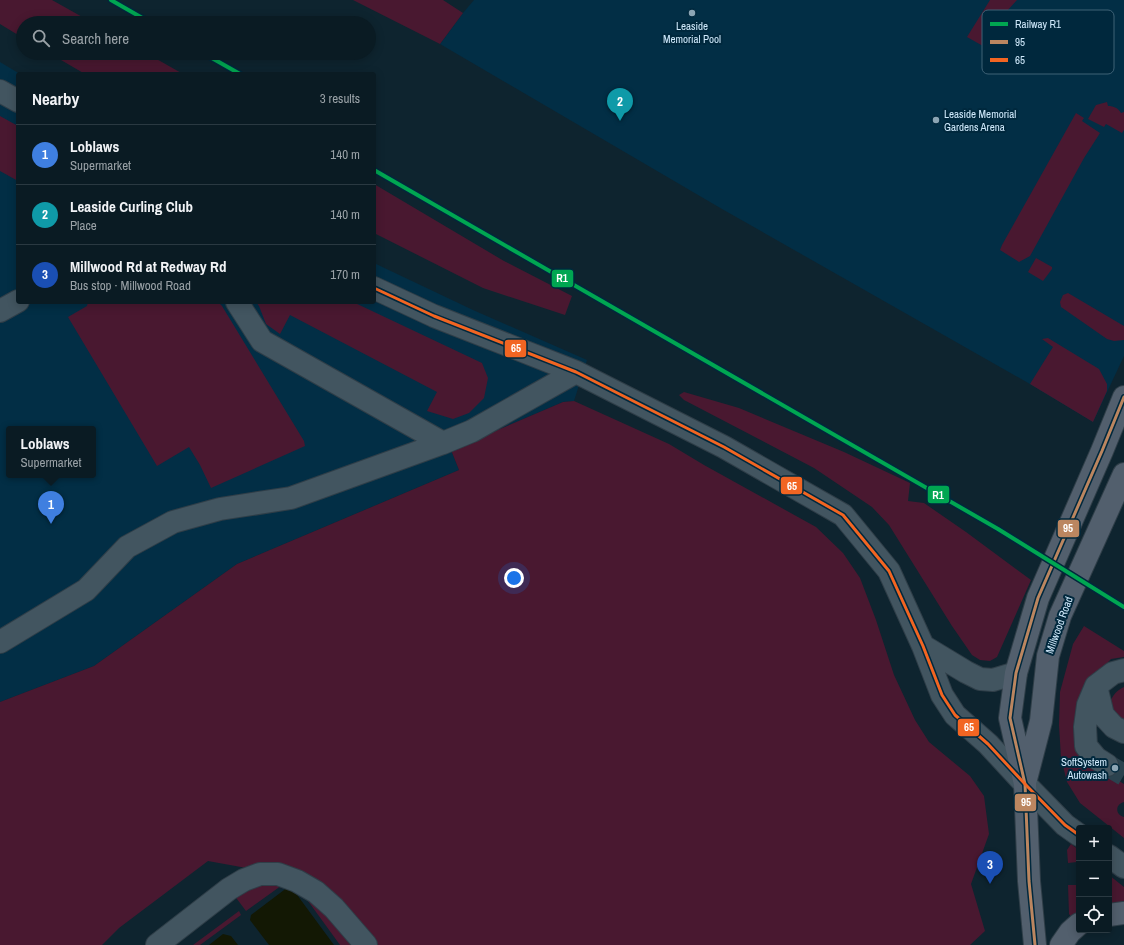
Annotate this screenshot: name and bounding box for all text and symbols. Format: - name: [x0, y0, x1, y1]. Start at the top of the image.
- marker: Leaside Memorial Pool: [687, 8, 697, 18]
- legend: [982, 10, 1114, 74]
- search box: [16, 16, 376, 60]
- text: Railway R1: [1015, 17, 1061, 31]
- place label: Leaside Memorial Pool: [663, 19, 721, 46]
- icon: search: [30, 27, 52, 49]
- text: Search here: [62, 28, 129, 49]
- text: 95: [1015, 35, 1025, 49]
- text: 65: [1015, 53, 1025, 67]
- text: Nearby: [32, 87, 79, 110]
- pin: 2: [607, 88, 633, 121]
- text: 3 results: [320, 90, 360, 107]
- place label: Leaside Memorial Gardens Arena: [944, 107, 1016, 134]
- marker: Leaside Memorial Gardens Arena: [931, 115, 941, 125]
- text: Loblaws: [70, 136, 119, 157]
- text: 1: [42, 146, 48, 163]
- text: 140 m: [330, 146, 360, 163]
- text: Supermarket: [70, 157, 131, 174]
- text: Leaside Curling Club: [70, 196, 193, 217]
- text: 2: [42, 206, 48, 223]
- text: 140 m: [330, 206, 360, 223]
- text: Place: [70, 217, 97, 234]
- text: Millwood Rd at Redway Rd: [70, 256, 227, 277]
- text: 3: [42, 266, 48, 283]
- text: 170 m: [330, 266, 360, 283]
- line badge: R1: [551, 269, 574, 288]
- text: R1: [556, 271, 568, 285]
- text: Bus stop · Millwood Road: [70, 277, 191, 294]
- line badge: 65: [504, 339, 527, 358]
- text: 65: [511, 341, 521, 355]
- popup: [6, 426, 96, 478]
- text: Loblaws: [20, 433, 70, 454]
- text: Supermarket: [20, 454, 82, 471]
- line badge: 65: [780, 476, 803, 495]
- text: 65: [787, 479, 797, 493]
- line badge: R1: [927, 485, 950, 504]
- text: R1: [932, 488, 944, 502]
- pin: 1: [38, 491, 64, 524]
- line badge: 95: [1057, 519, 1080, 538]
- text: 95: [1063, 521, 1073, 535]
- your location: [504, 568, 524, 588]
- street label: Millwood Road: [1042, 595, 1076, 655]
- line badge: 65: [957, 718, 980, 737]
- text: 65: [964, 720, 974, 734]
- place label: SoftSystem Autowash: [1061, 755, 1107, 782]
- marker: SoftSystem Autowash: [1110, 763, 1120, 773]
- line badge: 95: [1014, 793, 1037, 812]
- text: 95: [1021, 795, 1031, 809]
- map controls: [1076, 825, 1112, 933]
- button: +: [1076, 825, 1112, 861]
- pin: 3: [977, 851, 1003, 884]
- button: −: [1076, 861, 1112, 897]
- button: locate: [1076, 897, 1112, 933]

